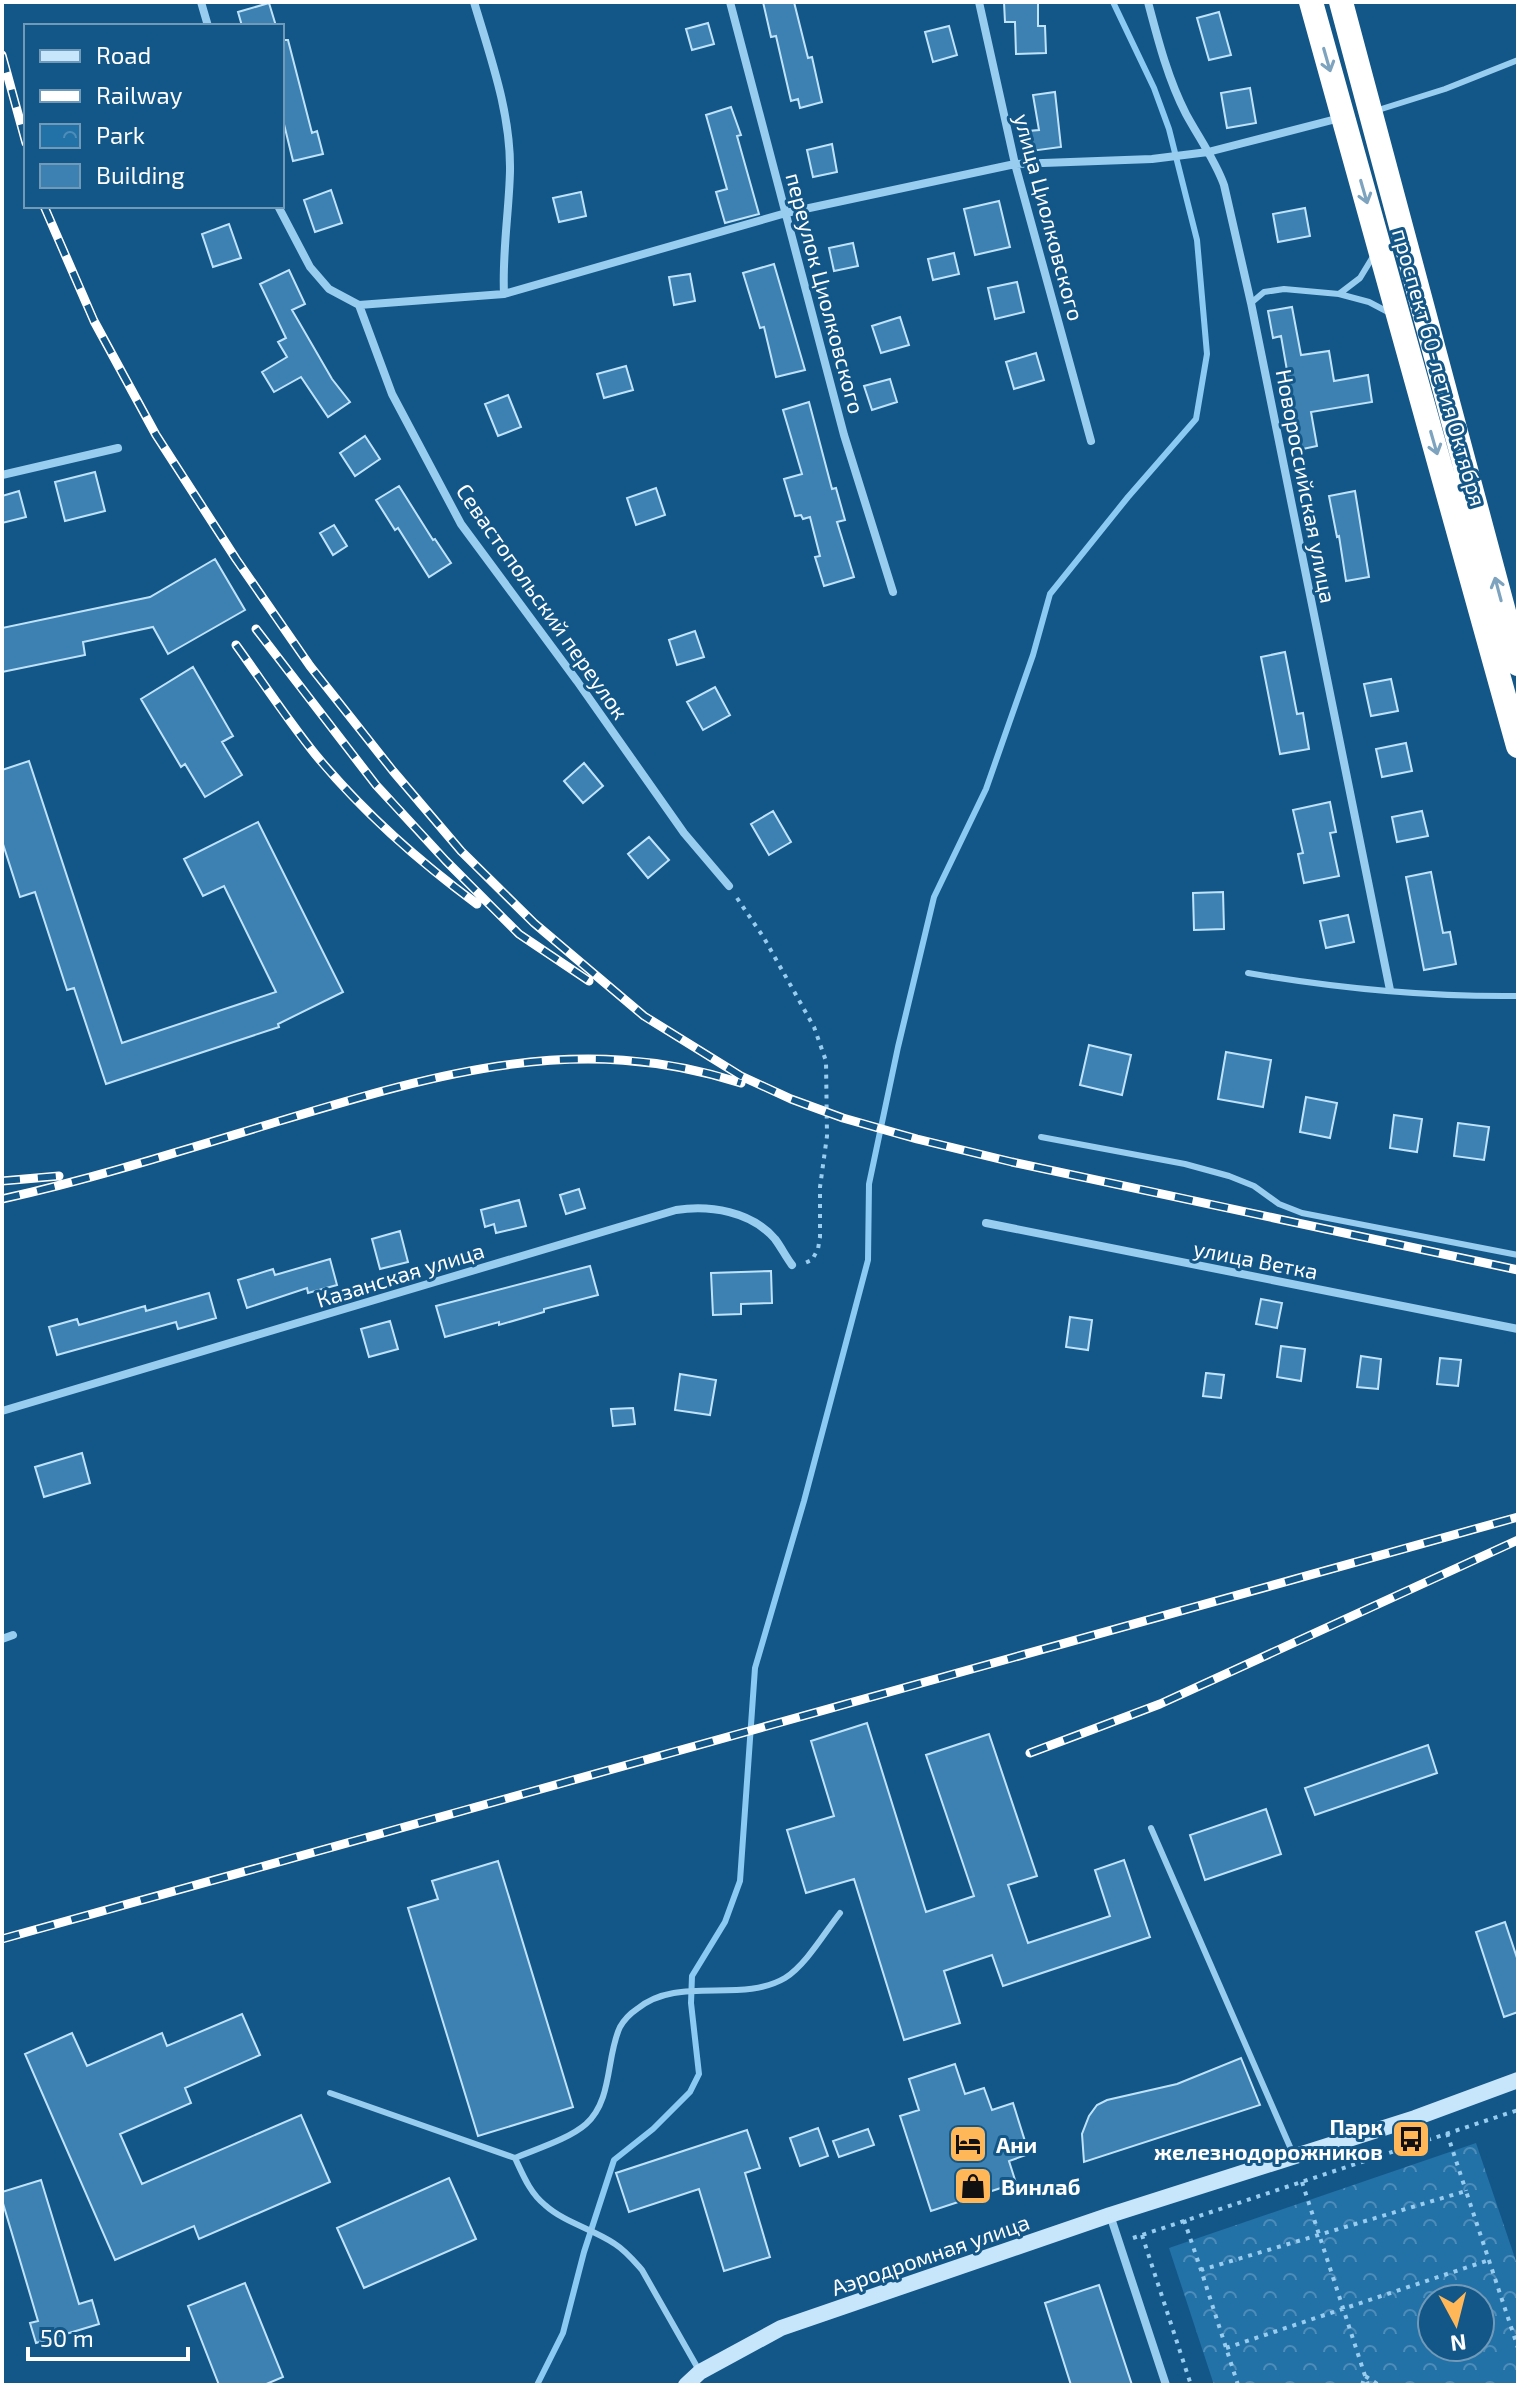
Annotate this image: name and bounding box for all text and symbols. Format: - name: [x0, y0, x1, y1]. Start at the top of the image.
- legend: [24, 24, 284, 208]
- text: Road: [96, 40, 151, 69]
- one-way arrow: [1320, 46, 1335, 72]
- text: Railway: [96, 80, 183, 109]
- street label: улица Циолковского: [1009, 111, 1090, 324]
- text: Park: [96, 120, 145, 149]
- text: Building: [96, 160, 185, 189]
- street label: переулок Циолковского: [780, 170, 871, 417]
- one-way arrow: [1358, 179, 1373, 205]
- street label: проспект 60-летия Октября: [1388, 225, 1492, 509]
- street label: Новороссийская улица: [1271, 367, 1342, 605]
- one-way arrow: [1427, 429, 1442, 455]
- street label: Севастопольский переулок: [451, 478, 635, 725]
- one-way arrow: [1490, 577, 1505, 602]
- street label: улица Ветка: [1191, 1234, 1320, 1285]
- street label: Казанская улица: [313, 1236, 487, 1313]
- place label: Парк железнодорожников: [1154, 2113, 1383, 2164]
- bus stop icon: Парк железнодорожников: [1390, 2118, 1432, 2160]
- hotel icon: Ани: [947, 2123, 989, 2165]
- place label: Ани: [996, 2131, 1037, 2157]
- shop icon: Винлаб: [952, 2165, 994, 2207]
- place label: Винлаб: [1001, 2173, 1081, 2199]
- street label: Аэродромная улица: [827, 2208, 1033, 2301]
- north arrow: [1416, 2283, 1496, 2363]
- scale bar: [28, 2311, 188, 2361]
- text: 50 m: [40, 2323, 94, 2352]
- text: N: [1449, 2330, 1468, 2358]

